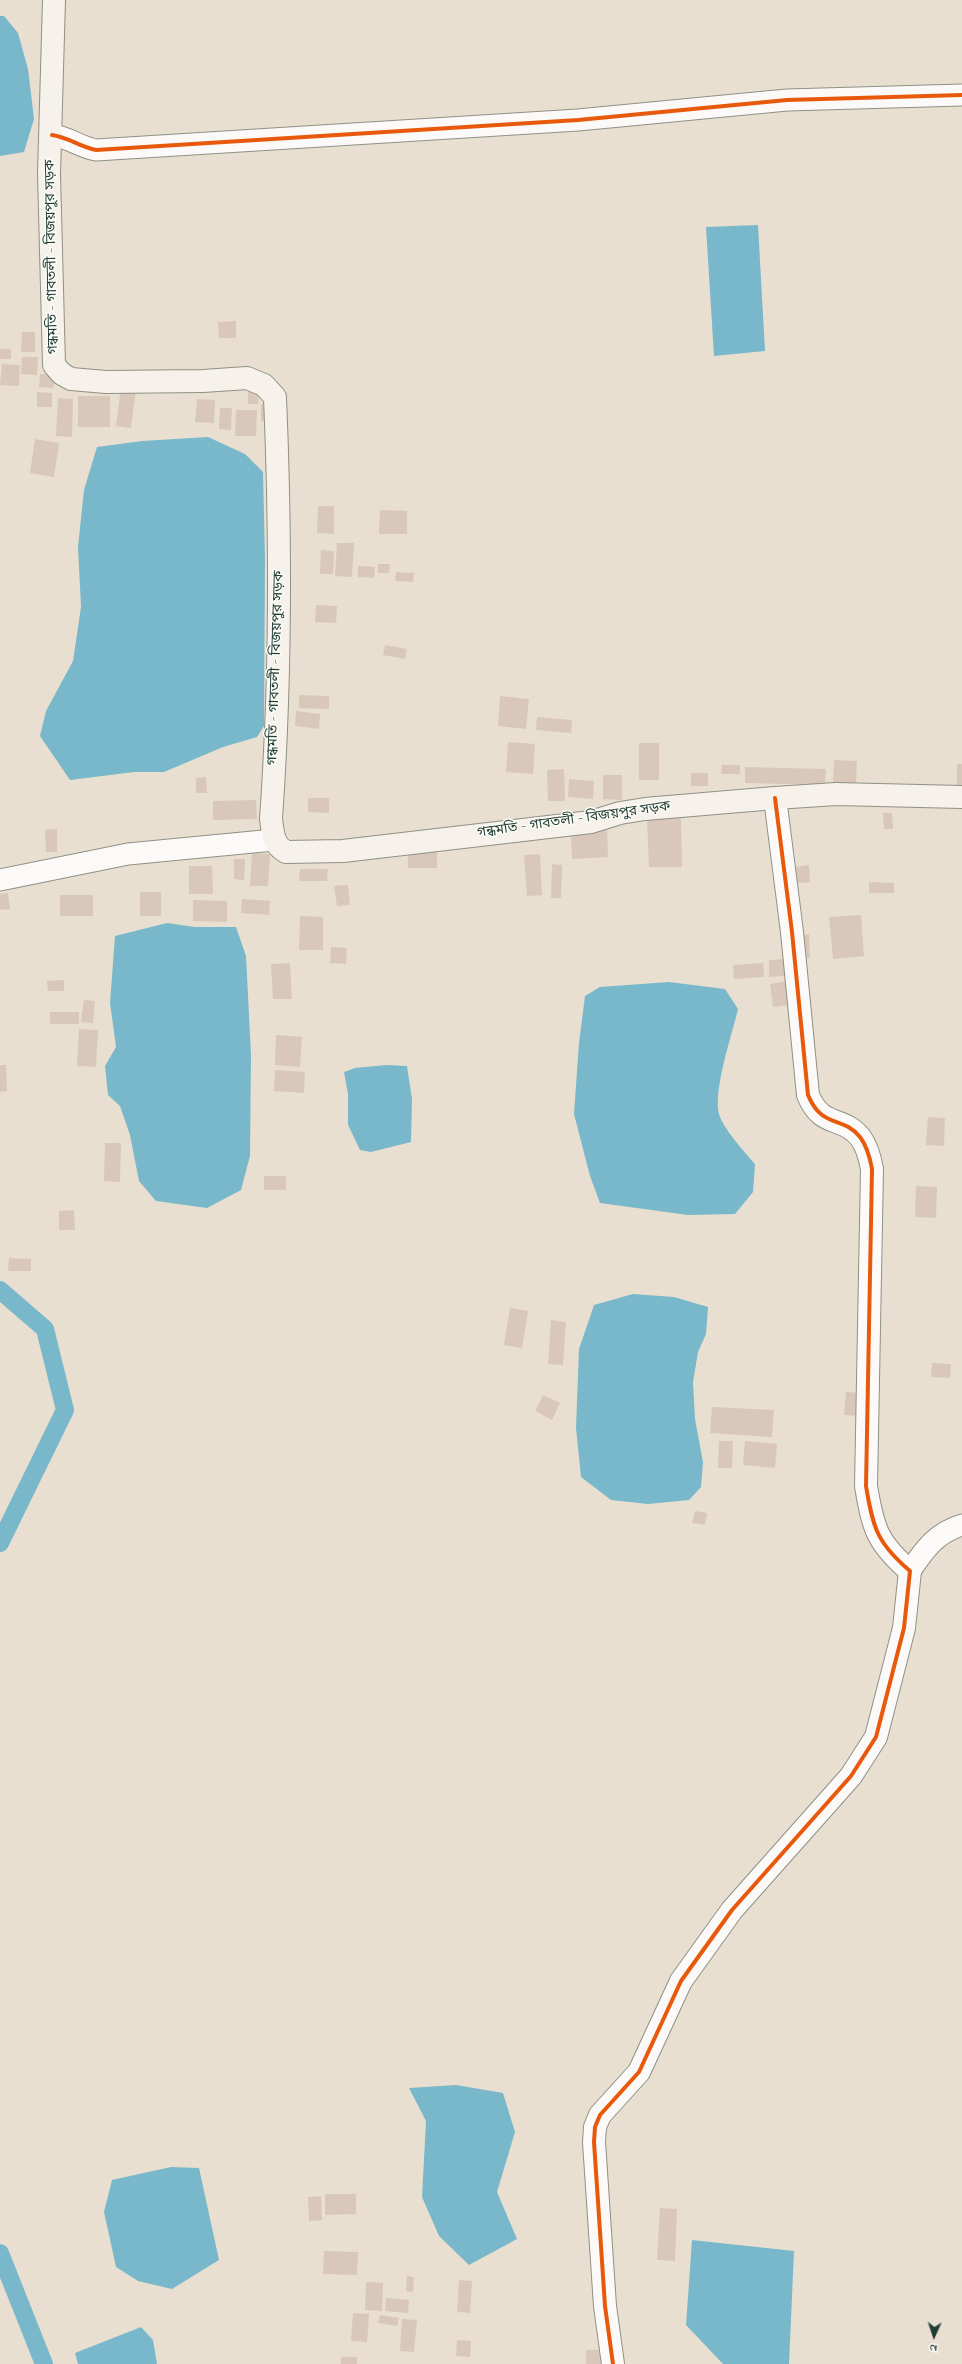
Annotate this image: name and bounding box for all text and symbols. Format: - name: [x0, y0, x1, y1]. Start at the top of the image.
- street label: গন্ধমতি - গাবতলী - বিজয়পুর সড়ক: [43, 159, 63, 355]
- street label: গন্ধমতি - গাবতলী - বিজয়পুর সড়ক: [265, 570, 289, 766]
- street label: গন্ধমতি - গাবতলী - বিজয়পুর সড়ক: [476, 799, 672, 843]
- north arrow: [914, 2316, 954, 2356]
- text: N: [929, 2340, 938, 2356]

